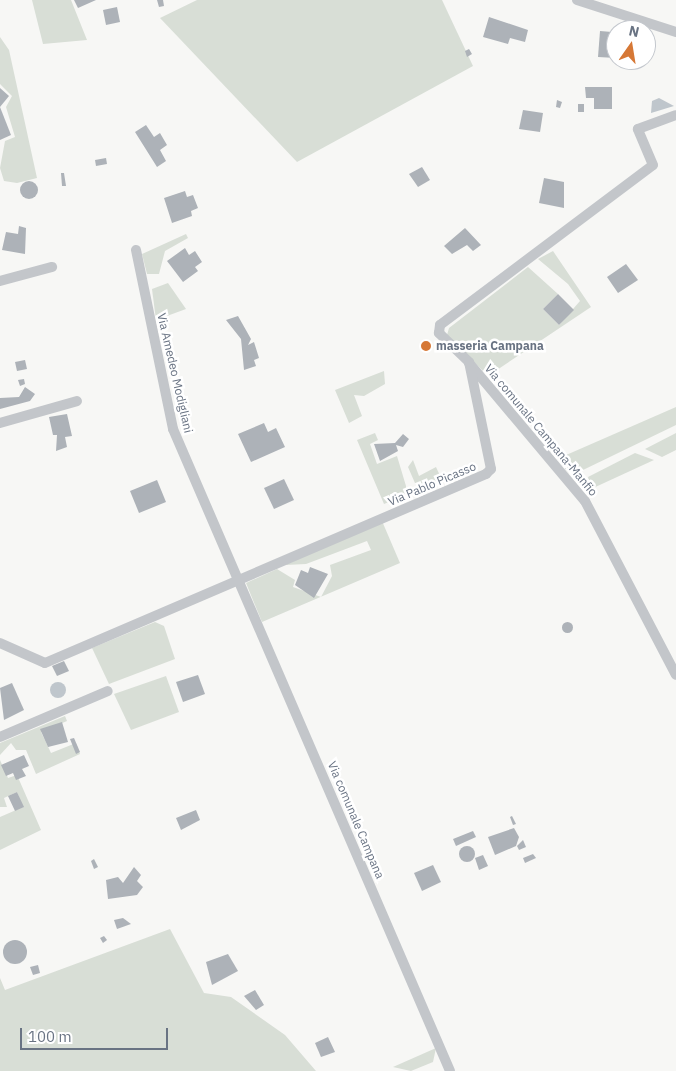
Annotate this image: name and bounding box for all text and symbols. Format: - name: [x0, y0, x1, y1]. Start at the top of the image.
- north arrow: [606, 20, 656, 70]
- text: N: [627, 21, 641, 41]
- street label: Via Amedeo Modigliani: [154, 312, 196, 434]
- place label: masseria Campana: [436, 339, 544, 353]
- marker: masseria Campana: [420, 340, 432, 352]
- street label: Via comunale Campana-Manfio: [482, 361, 600, 499]
- street label: Via Pablo Picasso: [386, 459, 478, 509]
- street label: Via comunale Campana: [325, 759, 387, 881]
- scale bar: [22, 1018, 170, 1050]
- text: 100 m: [28, 1027, 72, 1046]

